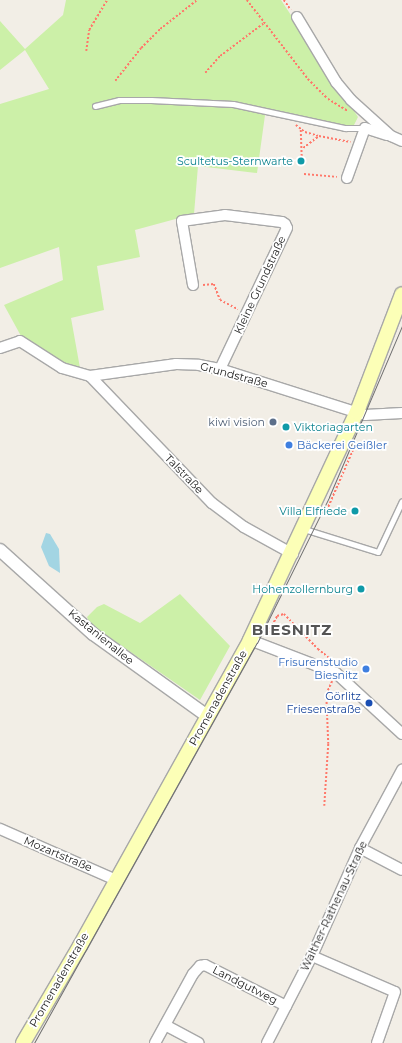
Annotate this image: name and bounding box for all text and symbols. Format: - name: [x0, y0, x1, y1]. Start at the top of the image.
- place label: Scultetus-Sternwarte: [177, 154, 293, 168]
- marker: Scultetus-Sternwarte: [296, 156, 306, 166]
- street label: Kleine Grundstraße: [231, 234, 289, 336]
- street label: Grundstraße: [199, 360, 269, 390]
- place label: kiwi vision: [208, 415, 265, 429]
- marker: kiwi vision: [268, 417, 278, 427]
- place label: Viktoriagarten: [294, 420, 373, 434]
- marker: Viktoriagarten: [281, 422, 291, 432]
- place label: Bäckerei Geißler: [297, 438, 387, 452]
- marker: Bäckerei Geißler: [284, 440, 294, 450]
- street label: Talstraße: [162, 452, 206, 496]
- place label: Villa Elfriede: [279, 504, 347, 518]
- marker: Villa Elfriede: [350, 506, 360, 516]
- place label: Hohenzollernburg: [252, 582, 353, 596]
- marker: Hohenzollernburg: [356, 584, 366, 594]
- street label: Kastanienallee: [66, 607, 136, 667]
- district label: BIESNITZ: [252, 621, 332, 639]
- street label: Promenadenstraße: [186, 648, 250, 748]
- place label: Frisurenstudio Biesnitz: [278, 656, 358, 682]
- marker: Frisurenstudio Biesnitz: [361, 664, 371, 674]
- place label: Görlitz Friesenstraße: [286, 690, 361, 716]
- marker: Görlitz Friesenstraße: [364, 698, 374, 708]
- street label: Mozartstraße: [22, 834, 94, 874]
- street label: Walther-Rathenau-Straße: [298, 839, 370, 973]
- street label: Promenadenstraße: [27, 930, 91, 1030]
- street label: Landgutweg: [210, 963, 280, 1007]

